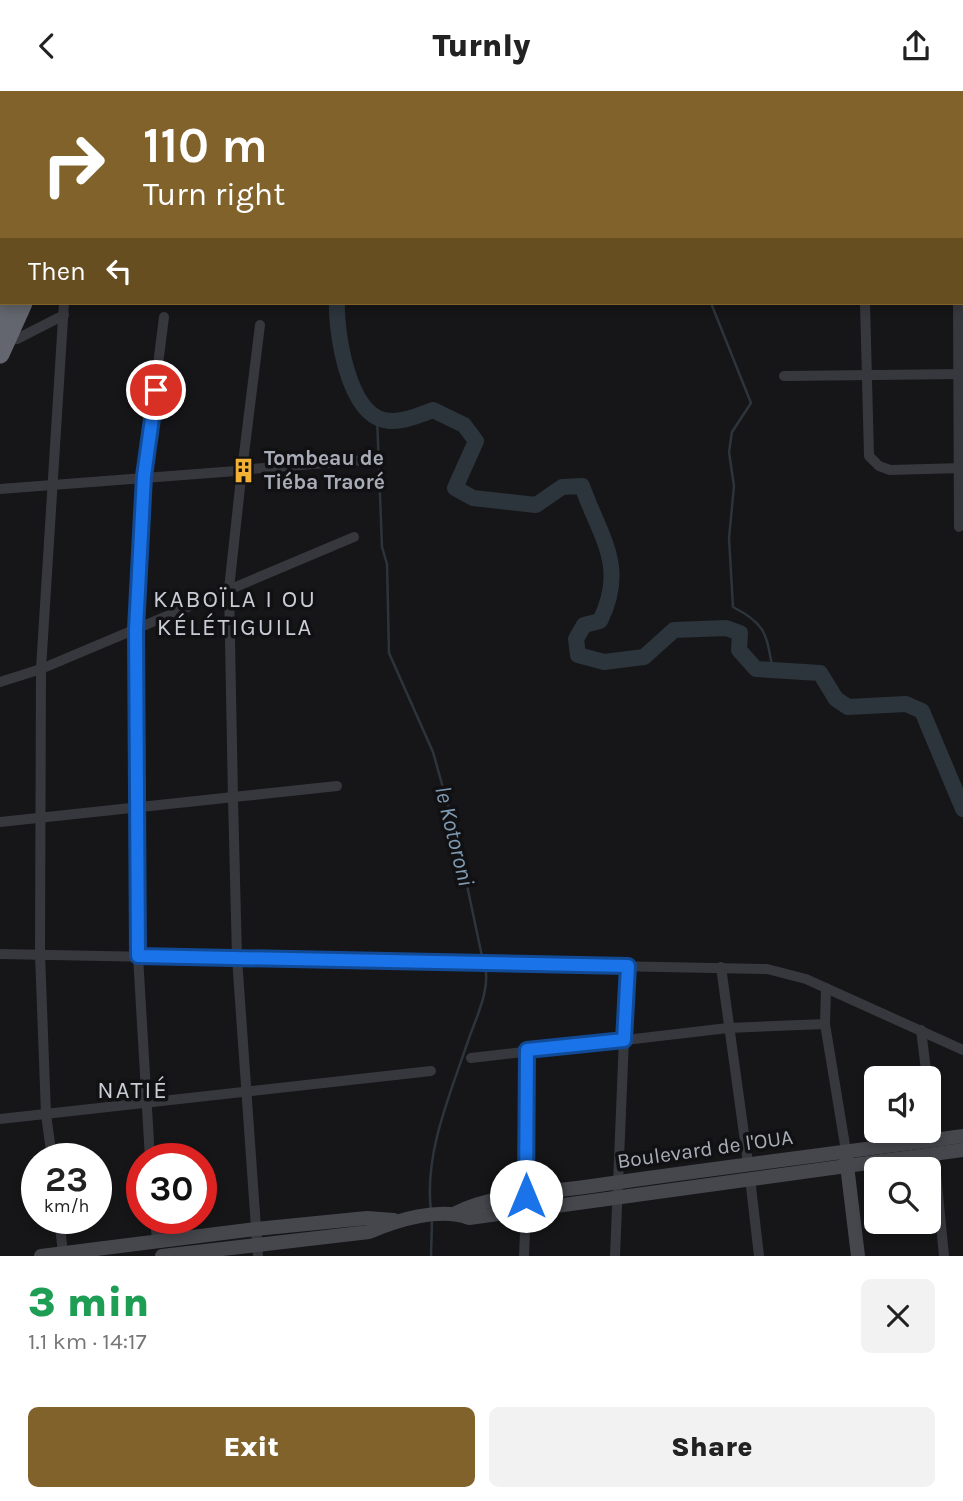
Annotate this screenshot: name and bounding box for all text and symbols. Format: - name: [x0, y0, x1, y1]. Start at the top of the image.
- icon: back: [28, 27, 66, 65]
- text: Turnly: [433, 27, 530, 64]
- icon: share: [897, 27, 935, 65]
- text: 110 m: [143, 117, 268, 174]
- icon: right: [28, 119, 119, 210]
- text: Turn right: [143, 176, 285, 213]
- icon: left: [100, 252, 138, 290]
- text: Then: [28, 256, 86, 287]
- pin: [126, 360, 186, 420]
- icon: arrive: [137, 371, 175, 409]
- place label: Tombeau de Tiéba Traoré: [264, 446, 385, 494]
- building icon: Tombeau de Tiéba Traoré: [230, 456, 258, 484]
- district label: KABOÏLA I OU KÉLÉTIGUILA: [153, 585, 317, 641]
- water label: le Kotoroni: [429, 783, 480, 889]
- map controls: [864, 1066, 941, 1234]
- button: sound: [864, 1066, 941, 1143]
- district label: NATIÉ: [97, 1075, 169, 1104]
- street label: Boulevard de l'OUA: [616, 1125, 794, 1173]
- speed limit sign: 30: [126, 1143, 217, 1234]
- button: search: [864, 1157, 941, 1234]
- text: 23: [45, 1159, 88, 1200]
- position arrow: [489, 1159, 563, 1233]
- text: km/h: [44, 1195, 89, 1217]
- text: 3 min: [28, 1277, 149, 1327]
- button: close: [861, 1279, 935, 1353]
- text: 1.1 km · 14:17: [28, 1328, 146, 1355]
- button: Exit: [28, 1407, 475, 1487]
- button: Share: [489, 1407, 935, 1487]

